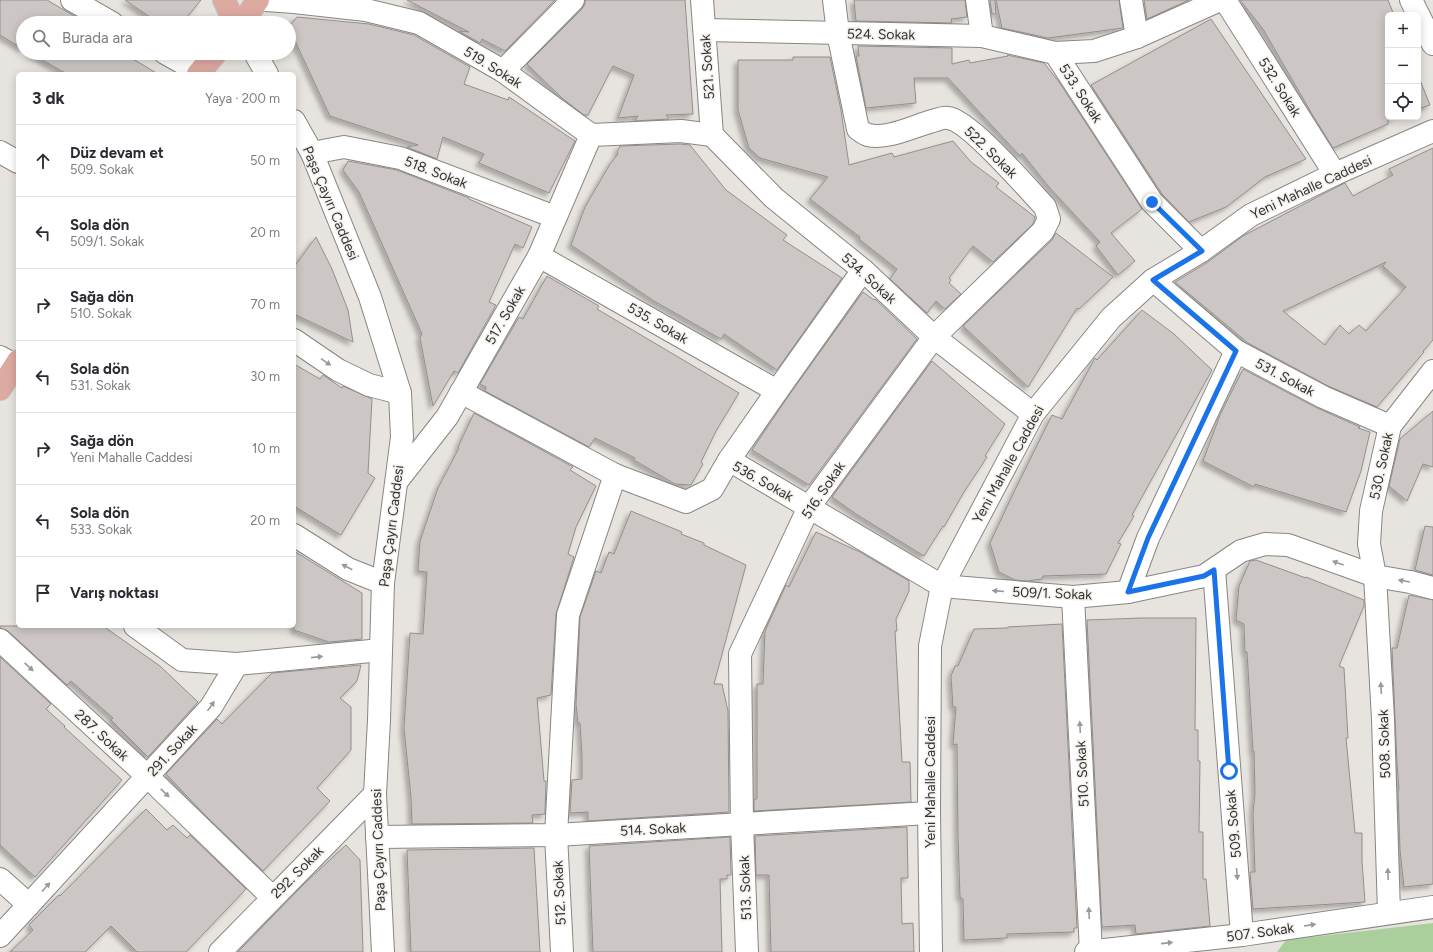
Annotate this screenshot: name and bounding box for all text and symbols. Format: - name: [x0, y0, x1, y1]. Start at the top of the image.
- map controls: [1385, 12, 1421, 120]
- button: +: [1385, 12, 1421, 48]
- search box: [16, 16, 296, 60]
- street label: 524. Sokak: [847, 25, 915, 44]
- icon: search: [30, 27, 52, 49]
- text: Burada ara: [62, 29, 133, 47]
- street label: 521. Sokak: [697, 34, 718, 100]
- street label: 519. Sokak: [460, 43, 525, 92]
- button: −: [1385, 48, 1421, 84]
- street label: 532. Sokak: [1255, 54, 1305, 120]
- street label: 533. Sokak: [1055, 61, 1106, 126]
- button: locate: [1385, 84, 1421, 120]
- text: 3 dk: [32, 88, 65, 108]
- text: Yaya · 200 m: [205, 91, 280, 106]
- street label: 522. Sokak: [961, 123, 1021, 182]
- street label: Paşa Çayırı Caddesi: [299, 143, 362, 263]
- text: Düz devam et: [70, 144, 164, 162]
- icon: ahead: [32, 150, 54, 172]
- street label: Yeni Mahalle Caddesi: [1248, 152, 1375, 223]
- text: 50 m: [250, 153, 280, 168]
- street label: 518. Sokak: [402, 153, 470, 192]
- text: 509. Sokak: [70, 162, 134, 177]
- route end: [1143, 193, 1161, 211]
- text: Sola dön: [70, 216, 129, 234]
- icon: left: [32, 222, 54, 244]
- text: 20 m: [250, 225, 280, 240]
- text: 509/1. Sokak: [70, 234, 144, 249]
- street label: 534. Sokak: [838, 249, 900, 308]
- street label: 517. Sokak: [482, 283, 529, 348]
- text: Sağa dön: [70, 288, 134, 306]
- icon: right: [32, 294, 54, 316]
- text: 70 m: [250, 297, 280, 312]
- street label: 535. Sokak: [624, 299, 691, 348]
- text: 510. Sokak: [70, 306, 132, 321]
- street label: 531. Sokak: [1252, 355, 1318, 400]
- one-way arrow: [321, 358, 331, 366]
- text: Sola dön: [70, 360, 129, 378]
- icon: left: [32, 366, 54, 388]
- text: 30 m: [250, 369, 280, 384]
- text: 531. Sokak: [70, 378, 130, 393]
- street label: Yeni Mahalle Caddesi: [969, 402, 1048, 526]
- street label: 530. Sokak: [1366, 431, 1397, 501]
- text: Sağa dön: [70, 432, 134, 450]
- icon: right: [32, 438, 54, 460]
- text: 10 m: [252, 441, 280, 456]
- text: Yeni Mahalle Caddesi: [70, 450, 193, 465]
- street label: 536. Sokak: [729, 458, 796, 505]
- street label: 516. Sokak: [798, 458, 849, 522]
- street label: Paşa Çayırı Caddesi: [376, 464, 407, 588]
- text: Sola dön: [70, 504, 129, 522]
- icon: left: [32, 510, 54, 532]
- text: 20 m: [250, 513, 280, 528]
- text: 533. Sokak: [70, 522, 132, 537]
- one-way arrow: [1331, 559, 1343, 565]
- one-way arrow: [341, 564, 353, 571]
- one-way arrow: [1398, 578, 1410, 584]
- icon: arrive: [32, 582, 54, 604]
- text: Varış noktası: [70, 584, 159, 602]
- street label: 509/1. Sokak: [1012, 584, 1092, 603]
- one-way arrow: [992, 587, 1004, 594]
- one-way arrow: [311, 654, 323, 660]
- one-way arrow: [23, 662, 34, 671]
- one-way arrow: [1378, 682, 1385, 694]
- one-way arrow: [207, 701, 215, 712]
- street label: 287. Sokak: [71, 706, 132, 765]
- street label: 508. Sokak: [1375, 709, 1394, 779]
- street label: Yeni Mahalle Caddesi: [922, 716, 939, 848]
- one-way arrow: [1077, 720, 1083, 733]
- street label: 291. Sokak: [144, 721, 201, 780]
- street label: 510. Sokak: [1072, 740, 1093, 808]
- route start: [1220, 762, 1238, 780]
- street label: Paşa Çayırı Caddesi: [368, 788, 389, 912]
- one-way arrow: [159, 789, 170, 798]
- street label: 509. Sokak: [1222, 789, 1245, 859]
- street label: 514. Sokak: [620, 819, 687, 840]
- street label: 292. Sokak: [268, 842, 327, 902]
- street label: 513. Sokak: [736, 855, 755, 921]
- street label: 512. Sokak: [549, 860, 570, 926]
- one-way arrow: [1385, 867, 1391, 880]
- one-way arrow: [1234, 868, 1241, 880]
- one-way arrow: [41, 882, 51, 892]
- one-way arrow: [1086, 907, 1093, 919]
- street label: 507. Sokak: [1225, 919, 1295, 946]
- one-way arrow: [1304, 922, 1316, 928]
- one-way arrow: [1161, 940, 1173, 947]

